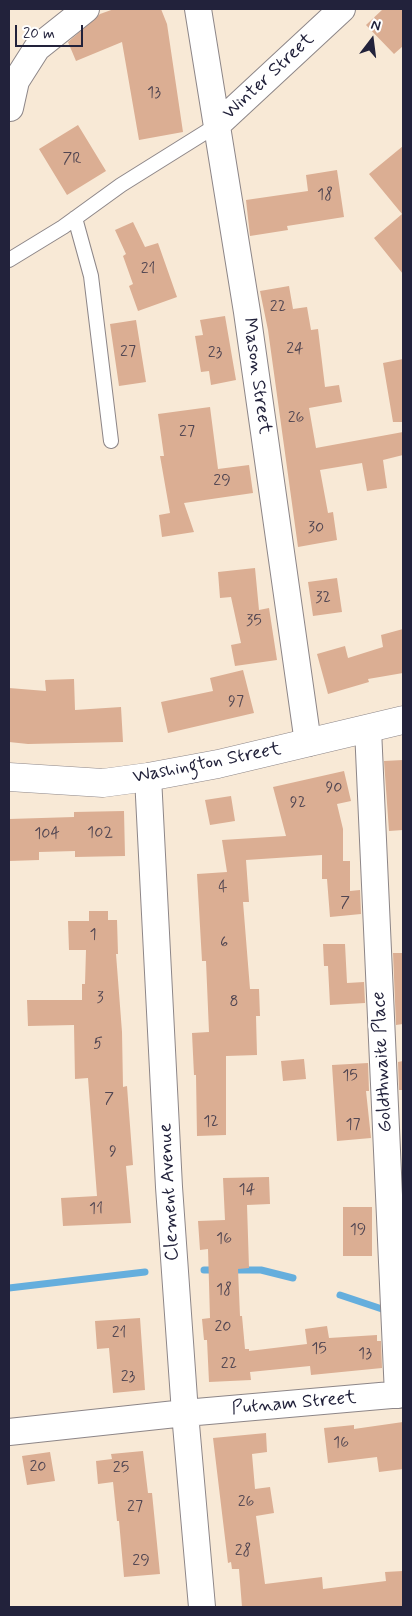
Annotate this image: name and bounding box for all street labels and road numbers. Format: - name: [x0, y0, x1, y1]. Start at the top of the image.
- street label: Winter Street: [218, 29, 320, 125]
- street label: Mason Street: [237, 316, 275, 436]
- street label: Washington Street: [131, 738, 283, 790]
- street label: Goldthwaite Place: [368, 991, 398, 1133]
- street label: Clement Avenue: [155, 1122, 185, 1262]
- street label: Putnam Street: [231, 1387, 357, 1421]

